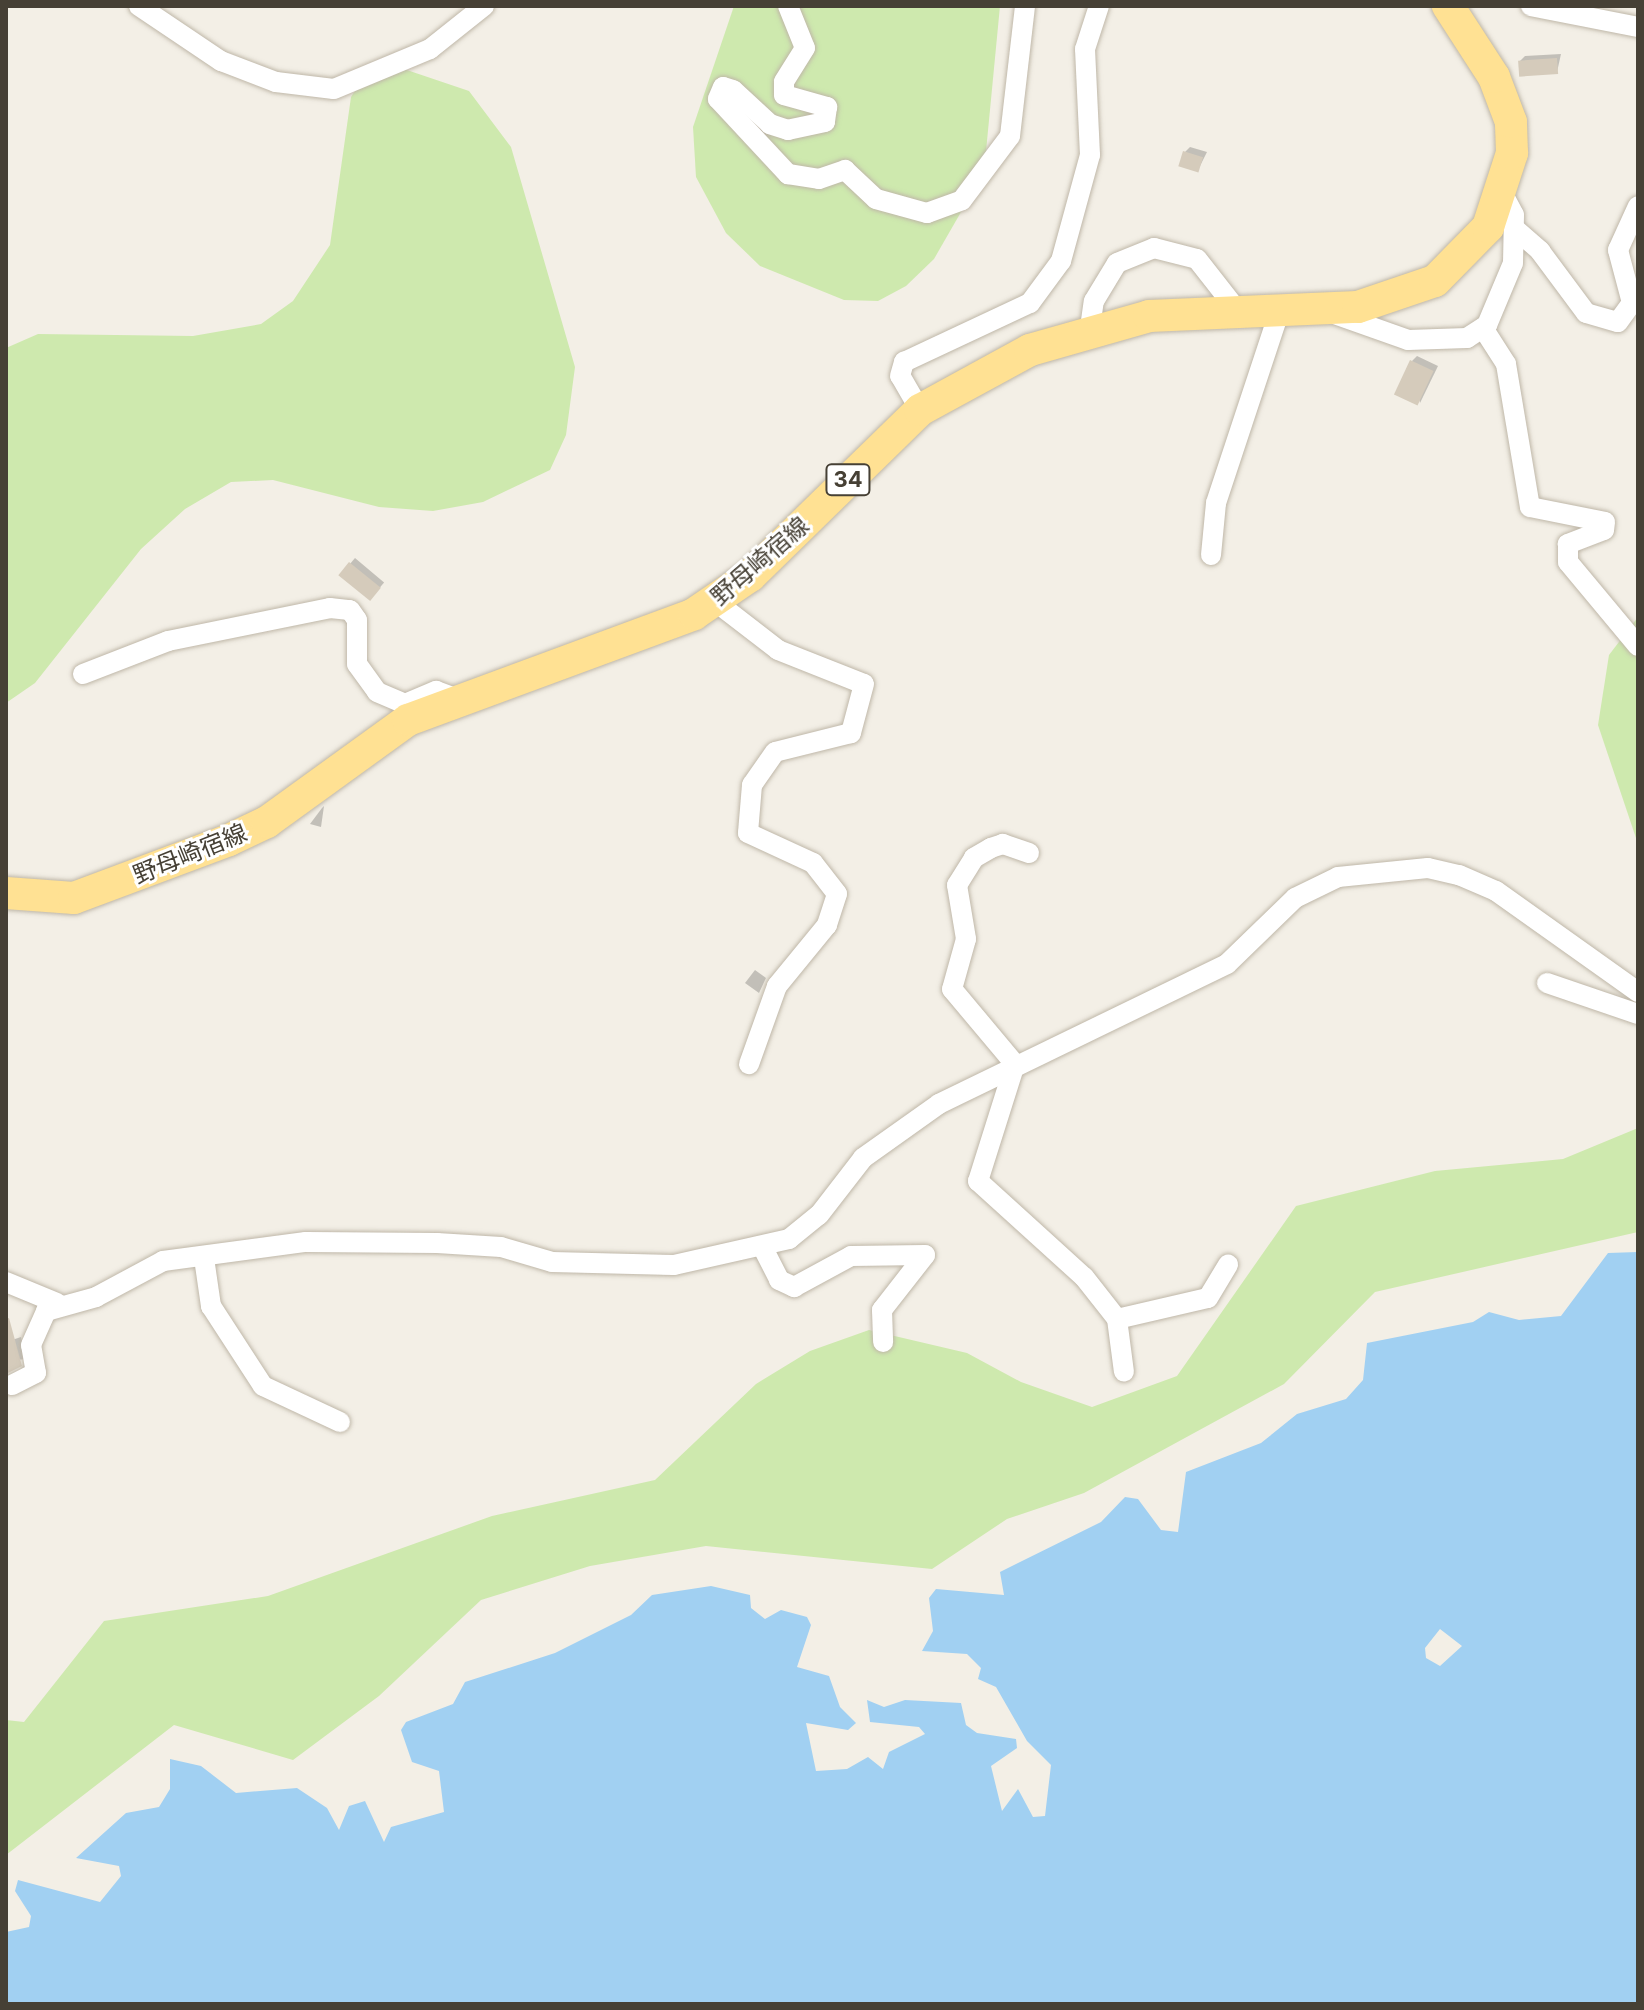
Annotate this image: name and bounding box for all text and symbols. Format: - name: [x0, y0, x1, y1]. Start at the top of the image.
- road number: 34: [824, 462, 872, 498]
- street label: 野母崎宿線: [705, 511, 815, 611]
- street label: 野母崎宿線: [129, 818, 251, 890]

